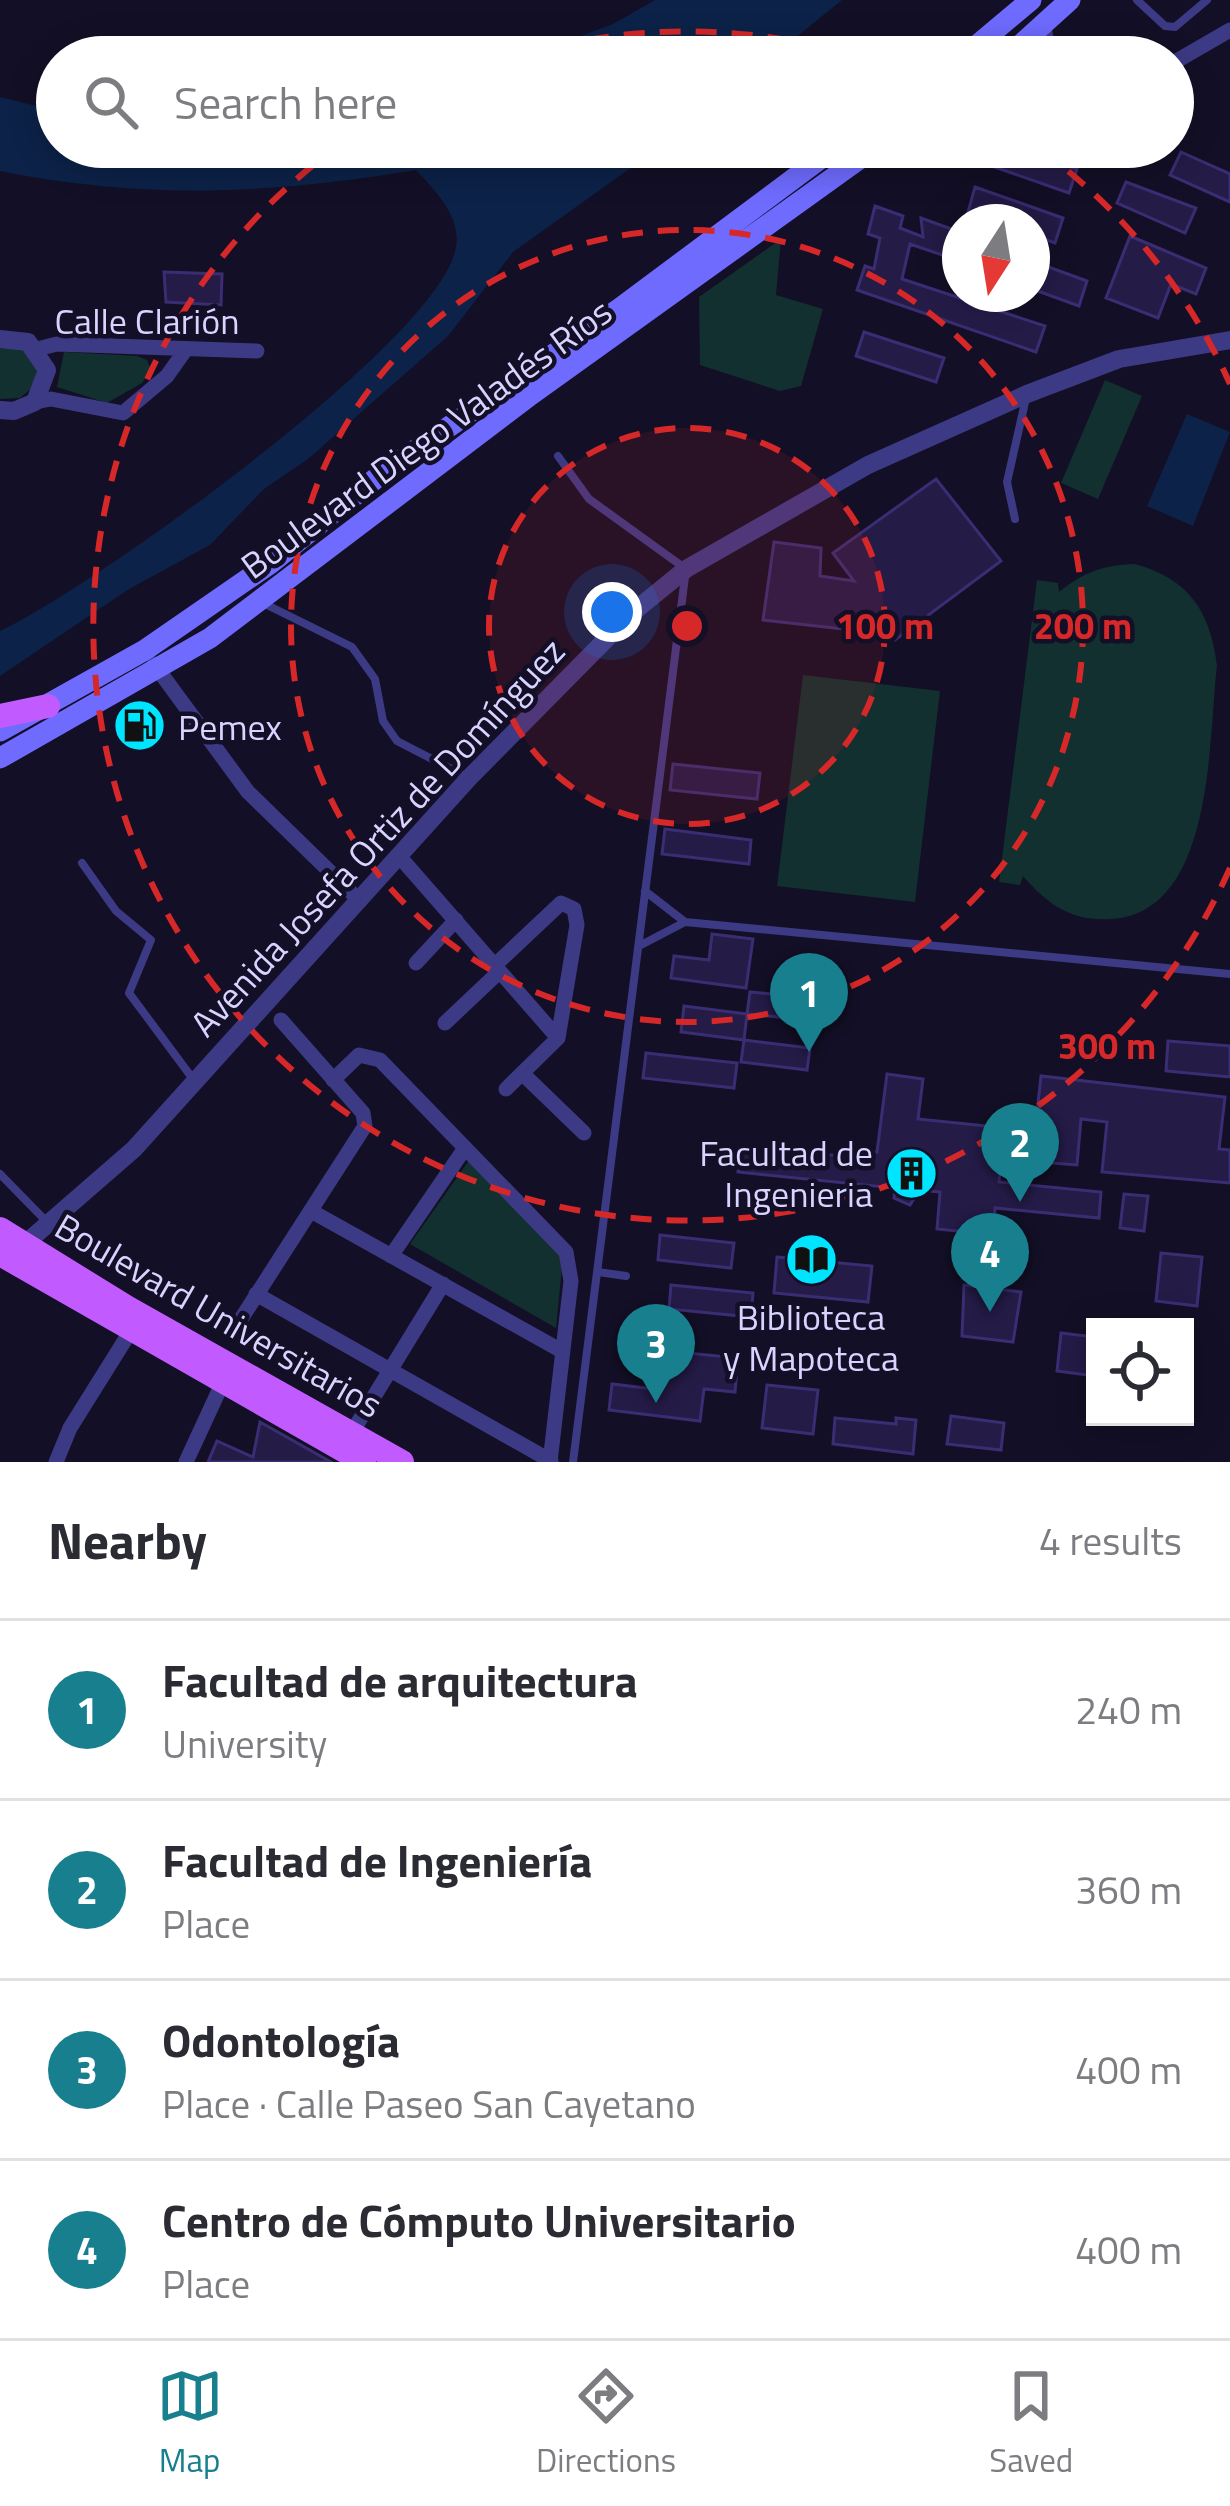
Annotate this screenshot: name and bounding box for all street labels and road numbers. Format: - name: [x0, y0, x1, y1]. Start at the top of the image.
- street label: Boulevard Diego Valadés Ríos: [229, 284, 623, 592]
- street label: Calle Clarión: [55, 293, 239, 348]
- street label: Avenida Josefa Ortiz de Domínguez: [177, 625, 577, 1049]
- street label: Boulevard Universitarios: [45, 1199, 393, 1431]

